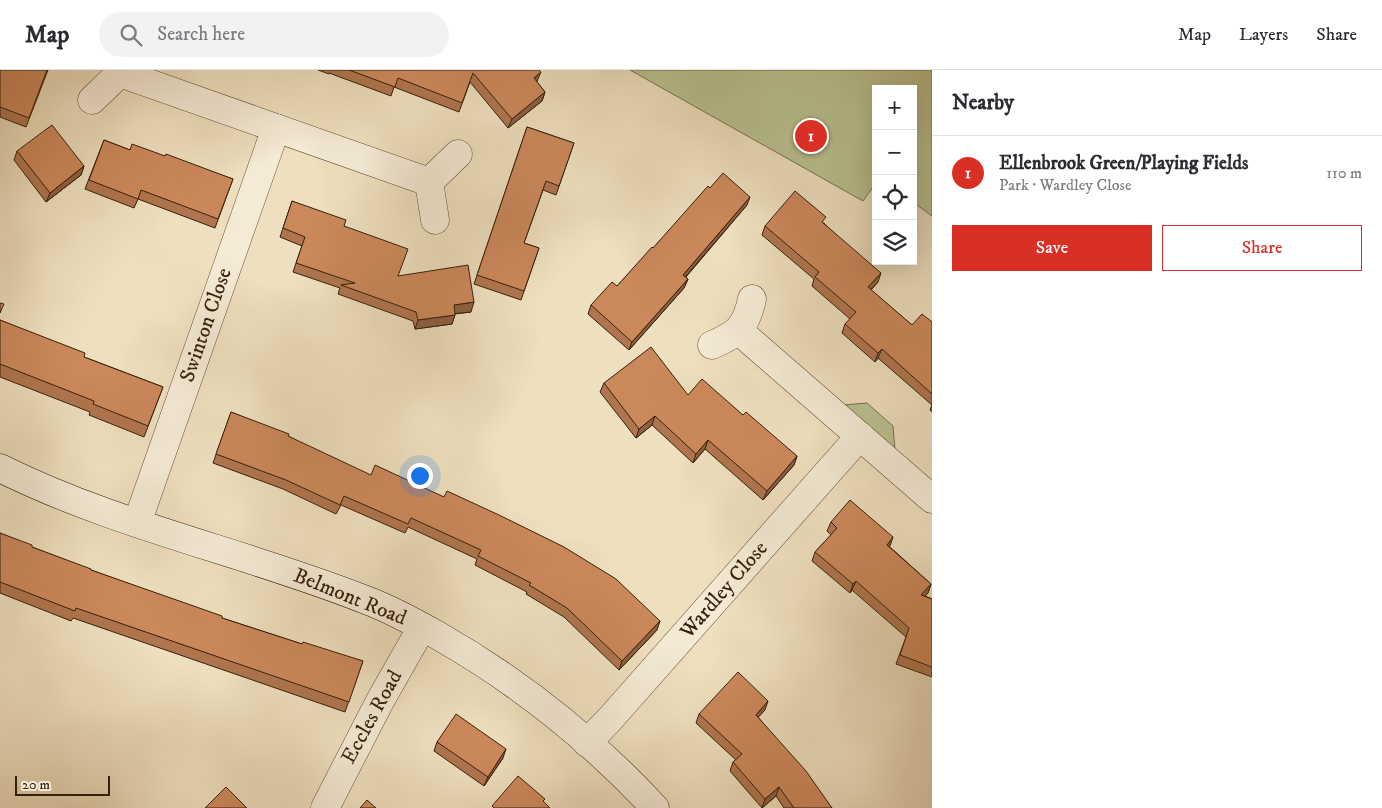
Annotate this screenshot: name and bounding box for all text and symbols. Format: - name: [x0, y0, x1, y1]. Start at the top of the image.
- search box: [99, 12, 449, 57]
- text: Map: [25, 20, 69, 50]
- icon: search: [117, 21, 145, 49]
- text: Search here: [157, 23, 245, 46]
- text: Map: [1178, 24, 1211, 46]
- text: Layers: [1239, 24, 1288, 46]
- text: Share: [1316, 24, 1357, 46]
- map controls: [872, 85, 917, 265]
- button: +: [872, 85, 917, 130]
- text: Nearby: [952, 90, 1014, 116]
- pin: 1: [795, 117, 827, 155]
- button: −: [872, 130, 917, 175]
- text: Ellenbrook Green/Playing Fields: [999, 152, 1248, 175]
- text: 1: [965, 163, 971, 183]
- text: 110 m: [1326, 163, 1362, 183]
- button: locate: [872, 175, 917, 220]
- text: Park · Wardley Close: [999, 175, 1132, 195]
- button: layers: [872, 220, 917, 265]
- button: Save: [952, 225, 1152, 271]
- button: Share: [1162, 225, 1362, 271]
- street label: Swinton Close: [174, 264, 238, 386]
- your location: [407, 463, 433, 489]
- street label: Wardley Close: [674, 536, 774, 645]
- street label: Belmont Road: [290, 563, 411, 632]
- street label: Eccles Road: [336, 665, 409, 768]
- scale bar: [15, 773, 110, 796]
- text: 20 m: [22, 776, 50, 794]

